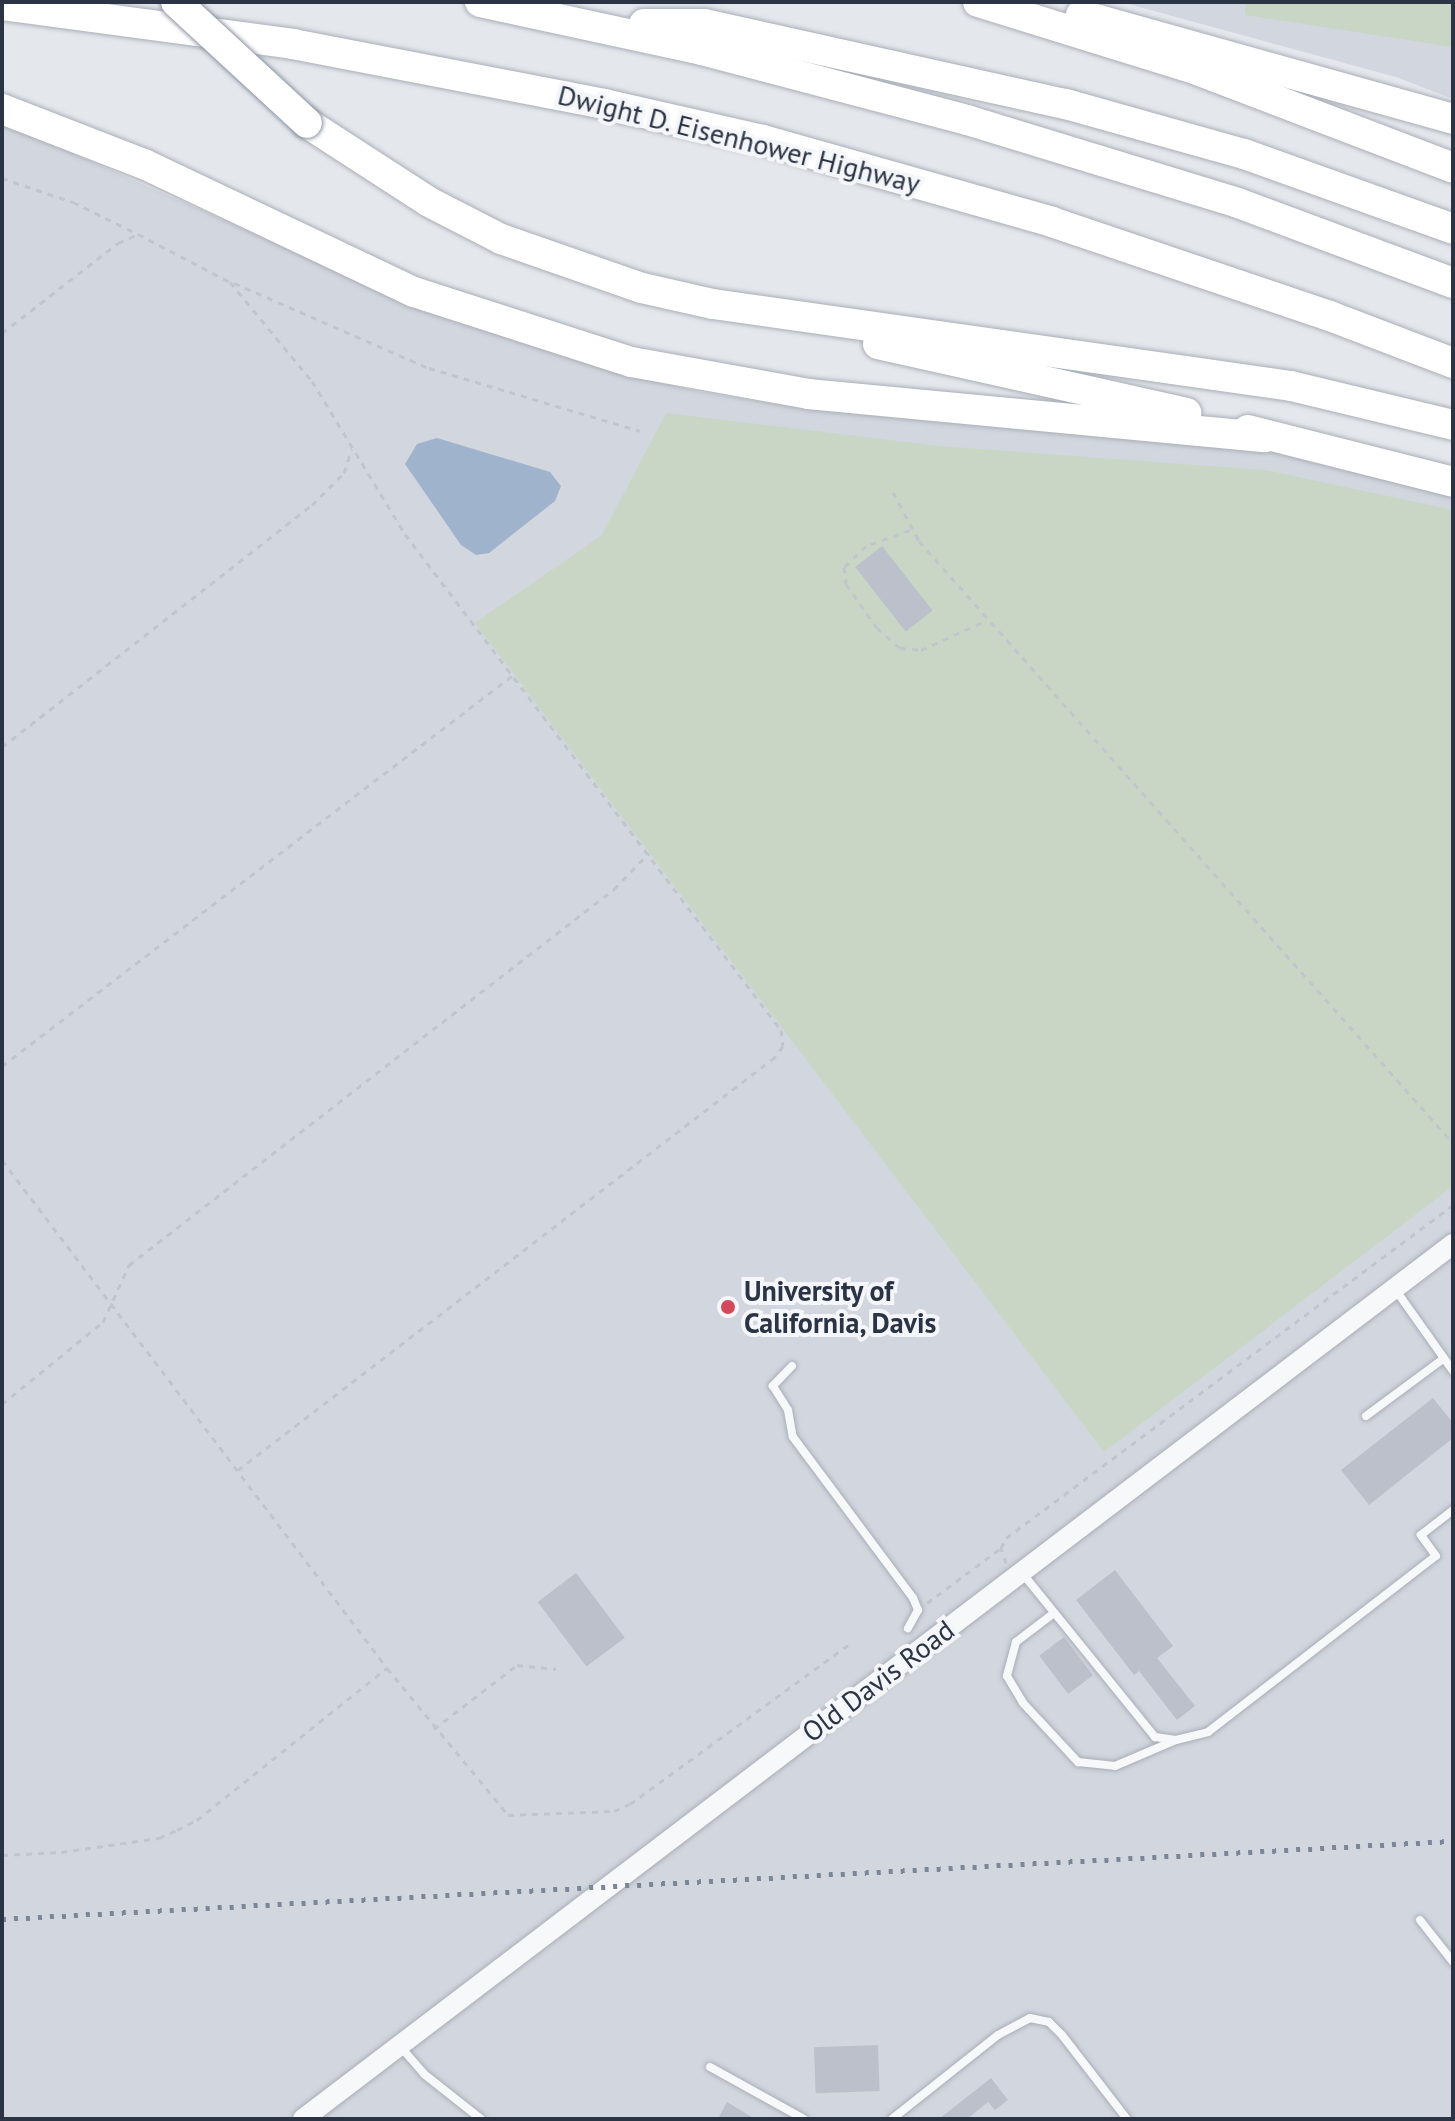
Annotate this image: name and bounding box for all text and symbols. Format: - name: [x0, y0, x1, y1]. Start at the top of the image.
- street label: Dwight D. Eisenhower Highway: [553, 77, 925, 201]
- place label: University of California, Davis: [744, 1274, 938, 1340]
- marker: University of California, Davis: [719, 1298, 737, 1316]
- street label: Old Davis Road: [795, 1613, 961, 1749]

